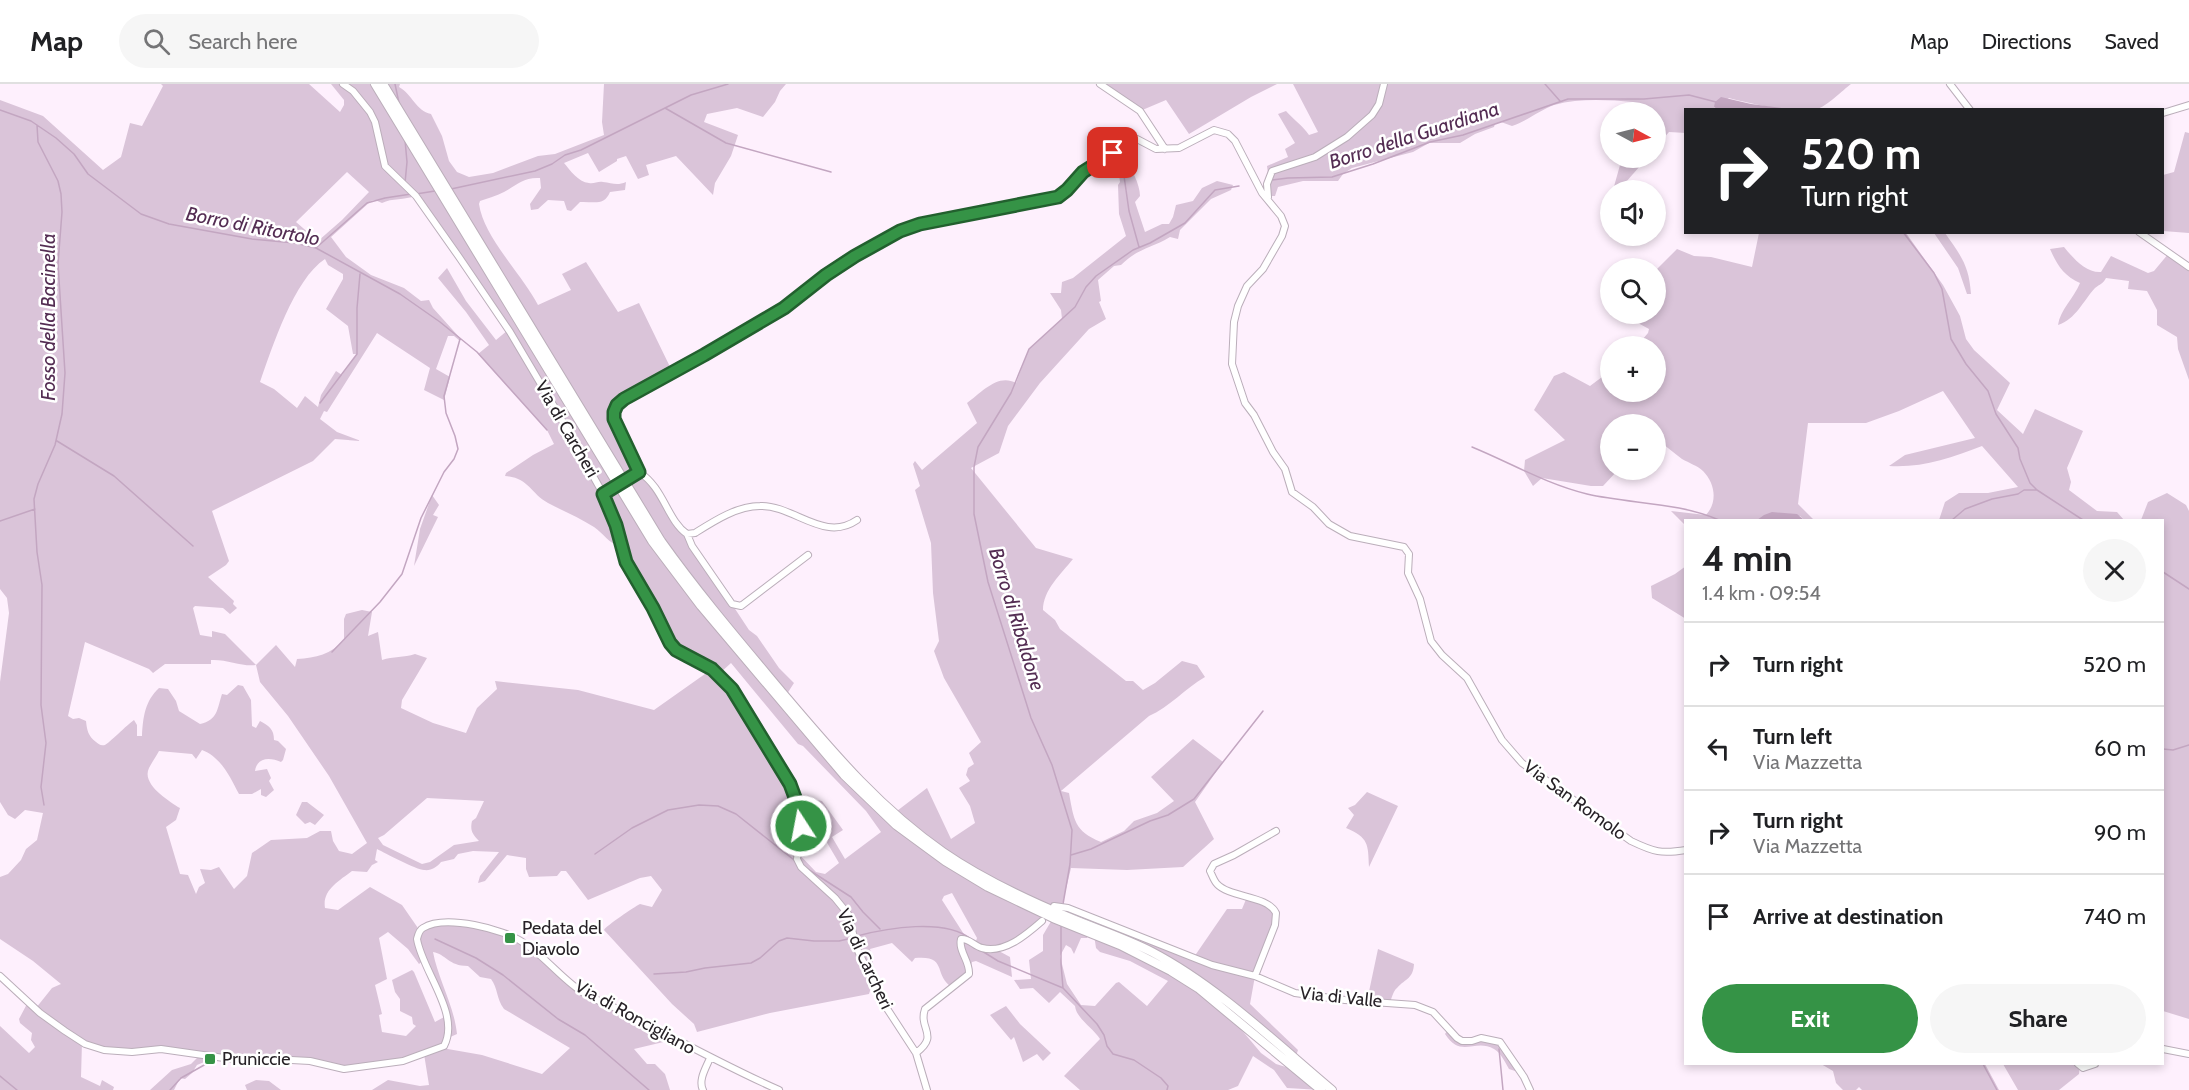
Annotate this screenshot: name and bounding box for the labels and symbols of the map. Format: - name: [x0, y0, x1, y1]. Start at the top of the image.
- water label: Borro della Guardiana: [1326, 96, 1502, 174]
- north arrow: [1600, 102, 1666, 168]
- pin: [1087, 127, 1138, 178]
- water label: Borro di Ritortolo: [184, 201, 322, 251]
- water label: Fosso della Bacinella: [36, 233, 60, 401]
- street label: Via di Carcheri: [530, 377, 604, 481]
- water label: Borro di Ribaldone: [984, 545, 1050, 693]
- street label: Via San Romolo: [1519, 755, 1631, 845]
- position arrow: [769, 794, 833, 858]
- street label: Via di Carcheri: [832, 905, 898, 1013]
- place label: Pedata del Diavolo: [522, 917, 603, 960]
- marker: Pedata del Diavolo: [503, 931, 517, 945]
- street label: Via di Roncigliano: [571, 975, 699, 1059]
- street label: Via di Valle: [1299, 982, 1383, 1012]
- place label: Pruniccie: [222, 1048, 290, 1070]
- marker: Pruniccie: [203, 1052, 217, 1066]

